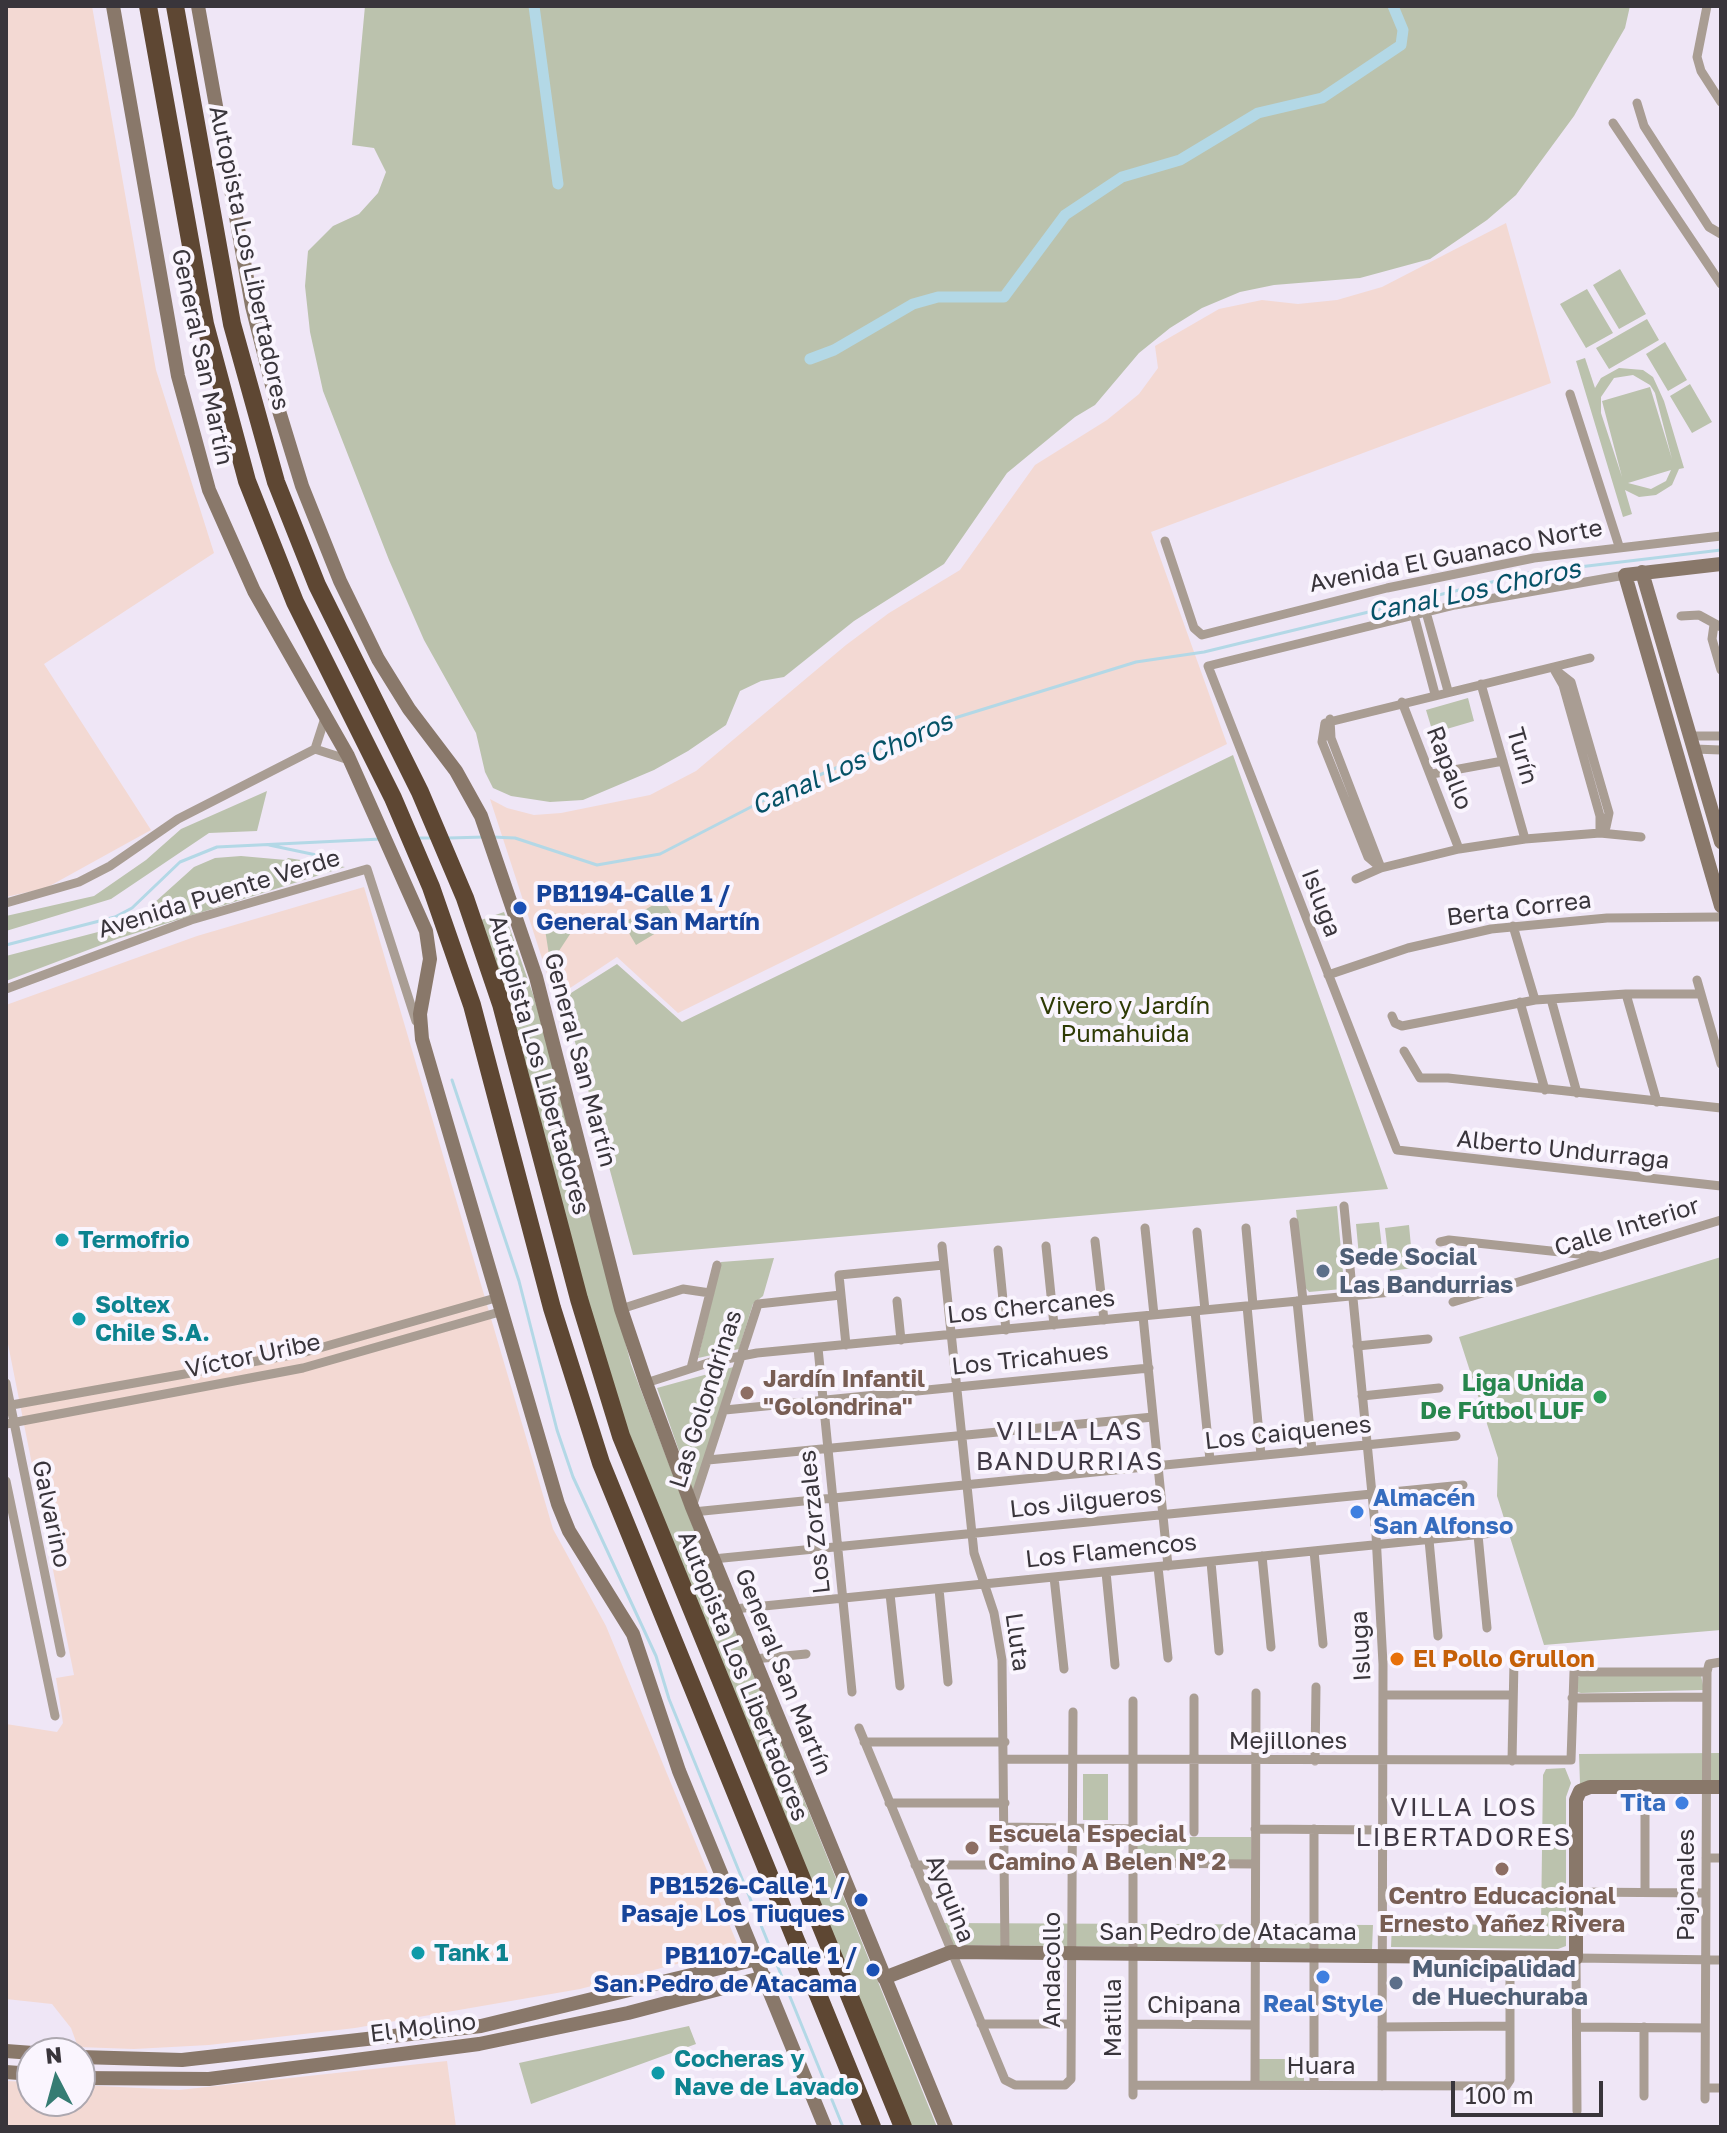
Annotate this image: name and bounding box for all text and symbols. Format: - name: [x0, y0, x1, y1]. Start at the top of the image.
- street label: Autopista Los Libertadores: [203, 103, 295, 413]
- street label: General San Martín: [165, 246, 239, 468]
- street label: Avenida El Guanaco Norte: [1307, 513, 1605, 599]
- water label: Canal Los Choros: [1365, 553, 1583, 629]
- water label: Canal Los Choros: [747, 706, 957, 822]
- street label: Rapallo: [1420, 722, 1478, 814]
- street label: Turín: [1500, 724, 1544, 788]
- street label: Avenida Puente Verde: [94, 843, 344, 945]
- street label: Isluga: [1295, 865, 1347, 941]
- place label: PB1194-Calle 1 / General San Martín: [536, 880, 760, 936]
- street label: Berta Correa: [1445, 886, 1593, 932]
- marker: PB1194-Calle 1 / General San Martín: [511, 899, 529, 917]
- street label: Autopista Los Libertadores: [482, 912, 596, 1218]
- street label: General San Martín: [538, 950, 622, 1170]
- park label: Vivero y Jardín Pumahuida: [1040, 992, 1210, 1048]
- street label: Alberto Undurraga: [1455, 1125, 1671, 1175]
- street label: Calle Interior: [1551, 1191, 1703, 1263]
- place label: Termofrio: [78, 1226, 190, 1254]
- marker: Termofrio: [53, 1231, 71, 1249]
- place label: Sede Social Las Bandurrias: [1339, 1243, 1513, 1299]
- marker: Sede Social Las Bandurrias: [1314, 1262, 1332, 1280]
- street label: Los Chercanes: [946, 1284, 1116, 1330]
- place label: Soltex Chile S.A.: [95, 1291, 210, 1347]
- street label: Las Golondrinas: [664, 1306, 748, 1492]
- marker: Soltex Chile S.A.: [70, 1310, 88, 1328]
- street label: Víctor Uribe: [183, 1328, 323, 1384]
- street label: Los Tricahues: [950, 1336, 1110, 1382]
- place label: Jardín Infantil "Golondrina": [763, 1365, 925, 1421]
- place label: Liga Unida De Fútbol LUF: [1420, 1369, 1584, 1425]
- marker: Jardín Infantil "Golondrina": [738, 1384, 756, 1402]
- marker: Liga Unida De Fútbol LUF: [1591, 1388, 1609, 1406]
- street label: Los Caiquenes: [1203, 1410, 1373, 1456]
- district label: VILLA LAS BANDURRIAS: [976, 1416, 1164, 1478]
- street label: Los Zorzales: [793, 1449, 837, 1595]
- street label: Galvarino: [26, 1458, 76, 1570]
- street label: Los Jilgueros: [1008, 1480, 1164, 1524]
- place label: Almacén San Alfonso: [1373, 1484, 1513, 1540]
- marker: Almacén San Alfonso: [1348, 1503, 1366, 1521]
- street label: Autopista Los Libertadores: [671, 1527, 815, 1825]
- street label: Los Flamencos: [1024, 1528, 1198, 1574]
- street label: General San Martín: [728, 1564, 838, 1780]
- street label: Isluga: [1345, 1610, 1377, 1682]
- street label: Lluta: [999, 1611, 1035, 1673]
- place label: El Pollo Grullon: [1413, 1645, 1595, 1673]
- marker: El Pollo Grullon: [1388, 1650, 1406, 1668]
- street label: Mejillones: [1229, 1727, 1347, 1755]
- place label: Tita: [1620, 1789, 1666, 1817]
- district label: VILLA LOS LIBERTADORES: [1356, 1792, 1572, 1854]
- marker: Tita: [1673, 1794, 1691, 1812]
- place label: Escuela Especial Camino A Belen Nº 2: [988, 1820, 1226, 1876]
- street label: Pajonales: [1672, 1829, 1700, 1941]
- marker: Escuela Especial Camino A Belen Nº 2: [963, 1839, 981, 1857]
- street label: Ayquina: [919, 1851, 981, 1947]
- marker: Centro Educacional Ernesto Yañez Rivera: [1493, 1860, 1511, 1878]
- place label: PB1526-Calle 1 / Pasaje Los Tiuques: [621, 1872, 845, 1928]
- place label: Centro Educacional Ernesto Yañez Rivera: [1379, 1882, 1625, 1938]
- marker: PB1526-Calle 1 / Pasaje Los Tiuques: [852, 1891, 870, 1909]
- street label: Andacollo: [1038, 1912, 1066, 2028]
- street label: San Pedro de Atacama: [1099, 1918, 1357, 1946]
- place label: Tank 1: [434, 1939, 508, 1967]
- place label: PB1107-Calle 1 / San.Pedro de Atacama: [593, 1942, 857, 1998]
- marker: Tank 1: [409, 1944, 427, 1962]
- place label: Municipalidad de Huechuraba: [1412, 1955, 1588, 2011]
- marker: PB1107-Calle 1 / San.Pedro de Atacama: [864, 1961, 882, 1979]
- marker: Real Style: [1314, 1968, 1332, 1986]
- marker: Municipalidad de Huechuraba: [1387, 1974, 1405, 1992]
- street label: Matilla: [1099, 1979, 1127, 2057]
- place label: Real Style: [1263, 1990, 1383, 2018]
- street label: Chipana: [1147, 1991, 1241, 2019]
- street label: El Molino: [368, 2007, 478, 2049]
- north arrow: [16, 2037, 96, 2117]
- text: N: [44, 2040, 63, 2069]
- place label: Cocheras y Nave de Lavado: [674, 2045, 859, 2101]
- street label: Huara: [1287, 2052, 1355, 2080]
- marker: Cocheras y Nave de Lavado: [649, 2064, 667, 2082]
- scale bar: [1455, 2065, 1607, 2115]
- text: 100 m: [1465, 2080, 1534, 2109]

